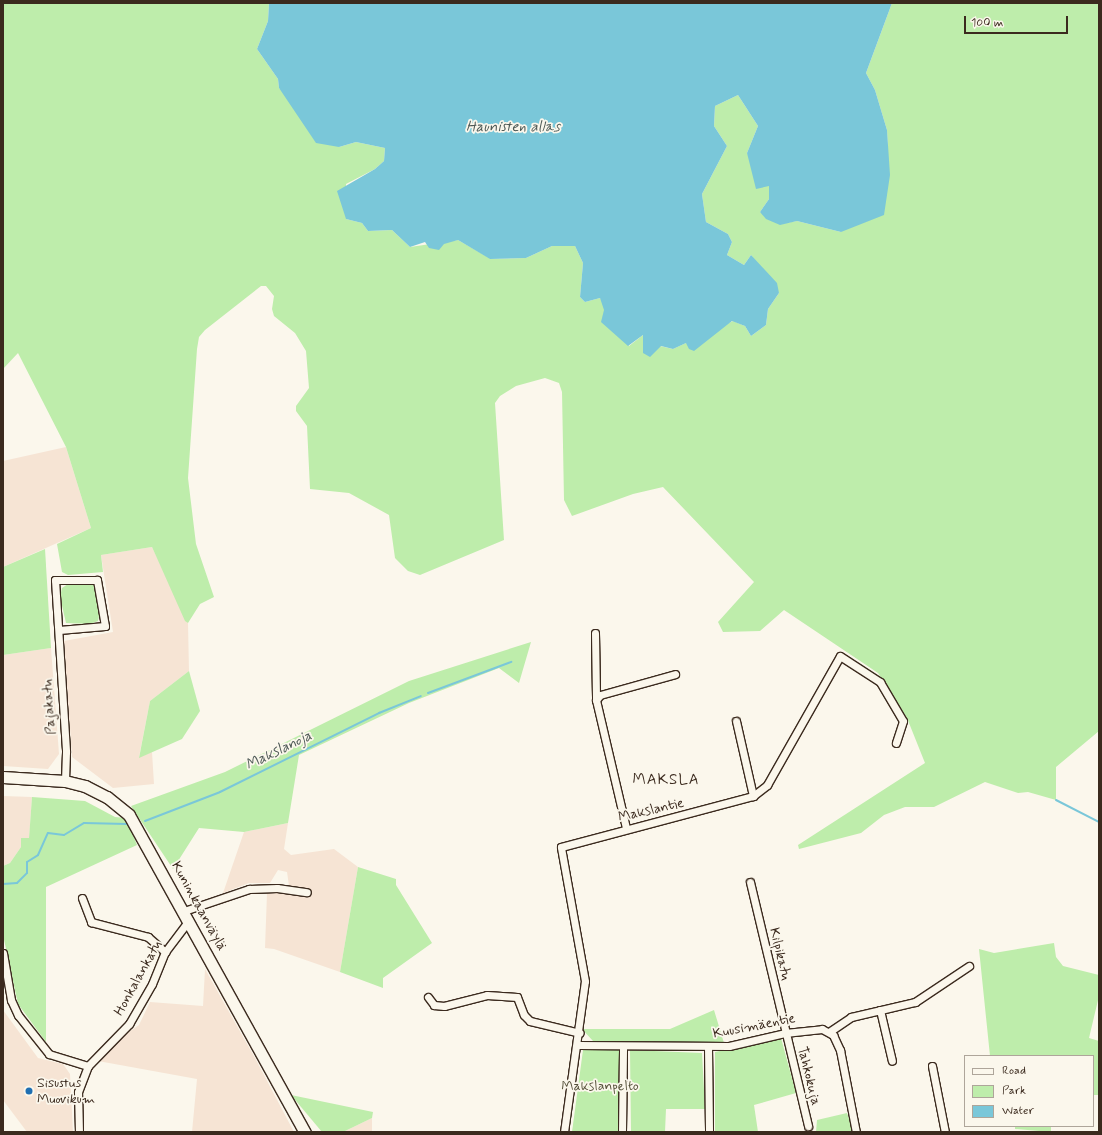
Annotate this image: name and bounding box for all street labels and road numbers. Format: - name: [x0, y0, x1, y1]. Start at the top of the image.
- street label: Pajakatu: [39, 679, 59, 735]
- street label: Makslantie: [617, 794, 685, 826]
- street label: Kuninkaanväylä: [168, 858, 230, 954]
- street label: Kilpikatu: [766, 926, 794, 982]
- street label: Honkalankatu: [110, 937, 166, 1019]
- street label: Kuusimäentie: [712, 1010, 796, 1042]
- street label: Tahkokuja: [794, 1045, 824, 1107]

